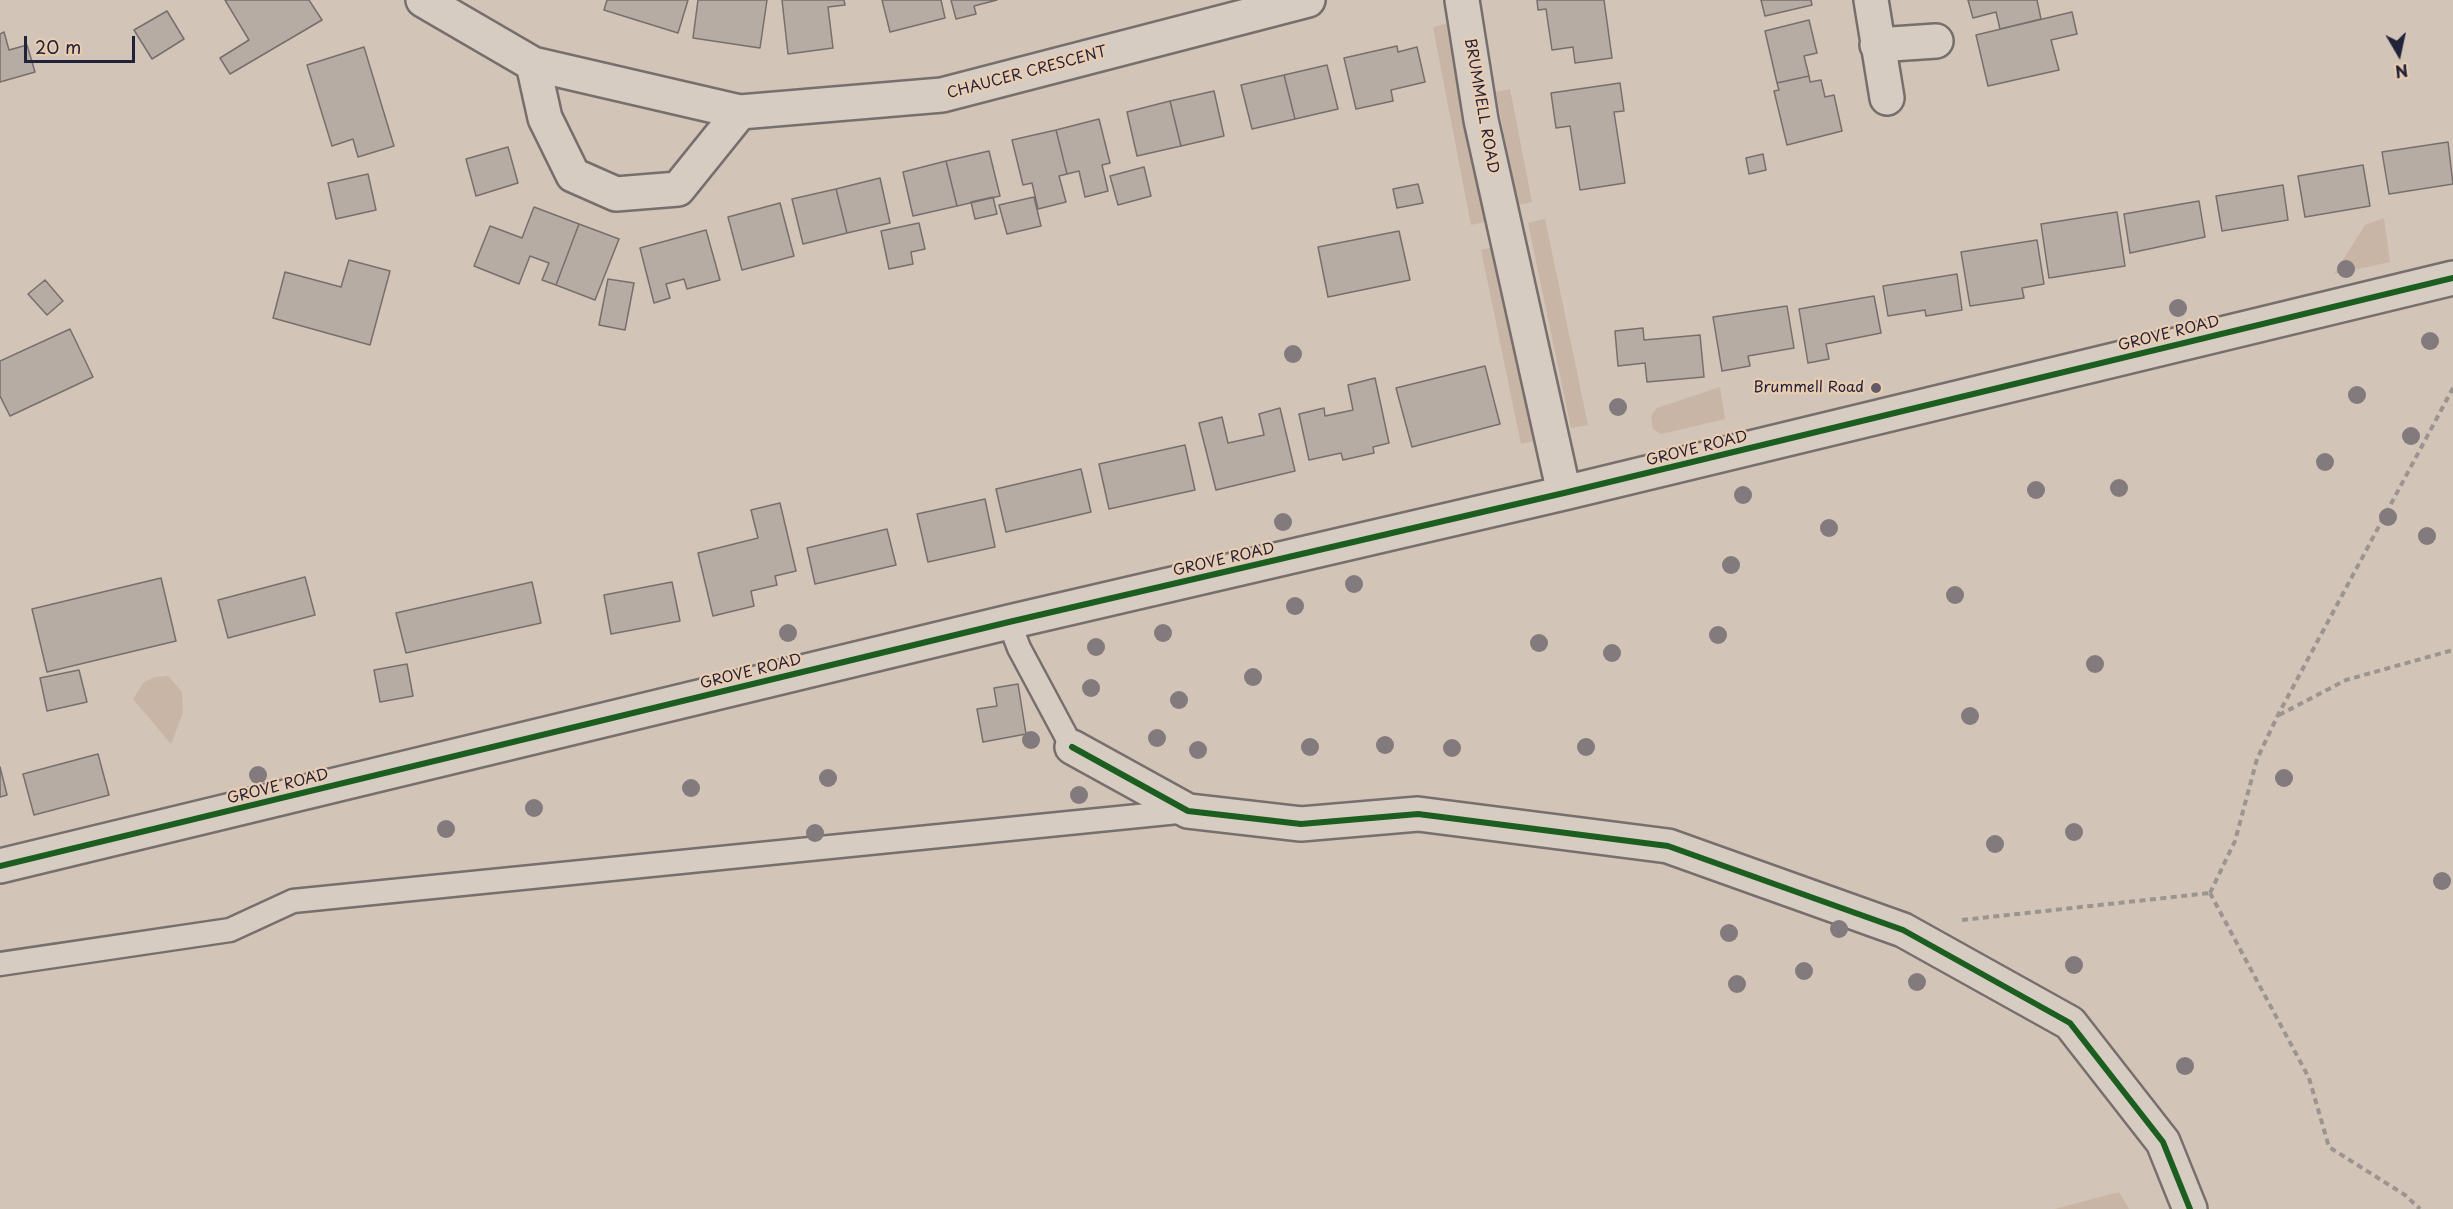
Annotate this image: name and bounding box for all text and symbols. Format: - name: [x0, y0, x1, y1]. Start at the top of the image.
- scale bar: [27, 24, 138, 62]
- north arrow: [2369, 24, 2429, 84]
- text: 20 m: [35, 33, 81, 60]
- street label: BRUMMELL ROAD: [1460, 37, 1502, 175]
- street label: CHAUCER CRESCENT: [945, 43, 1109, 103]
- text: N: [2394, 59, 2410, 85]
- street label: GROVE ROAD: [2116, 313, 2222, 355]
- place label: Brummell Road: [1753, 379, 1864, 397]
- marker: Brummell Road: [1869, 381, 1883, 395]
- street label: GROVE ROAD: [1644, 428, 1750, 470]
- street label: GROVE ROAD: [1171, 540, 1277, 580]
- street label: GROVE ROAD: [698, 651, 804, 693]
- street label: GROVE ROAD: [225, 766, 331, 808]

